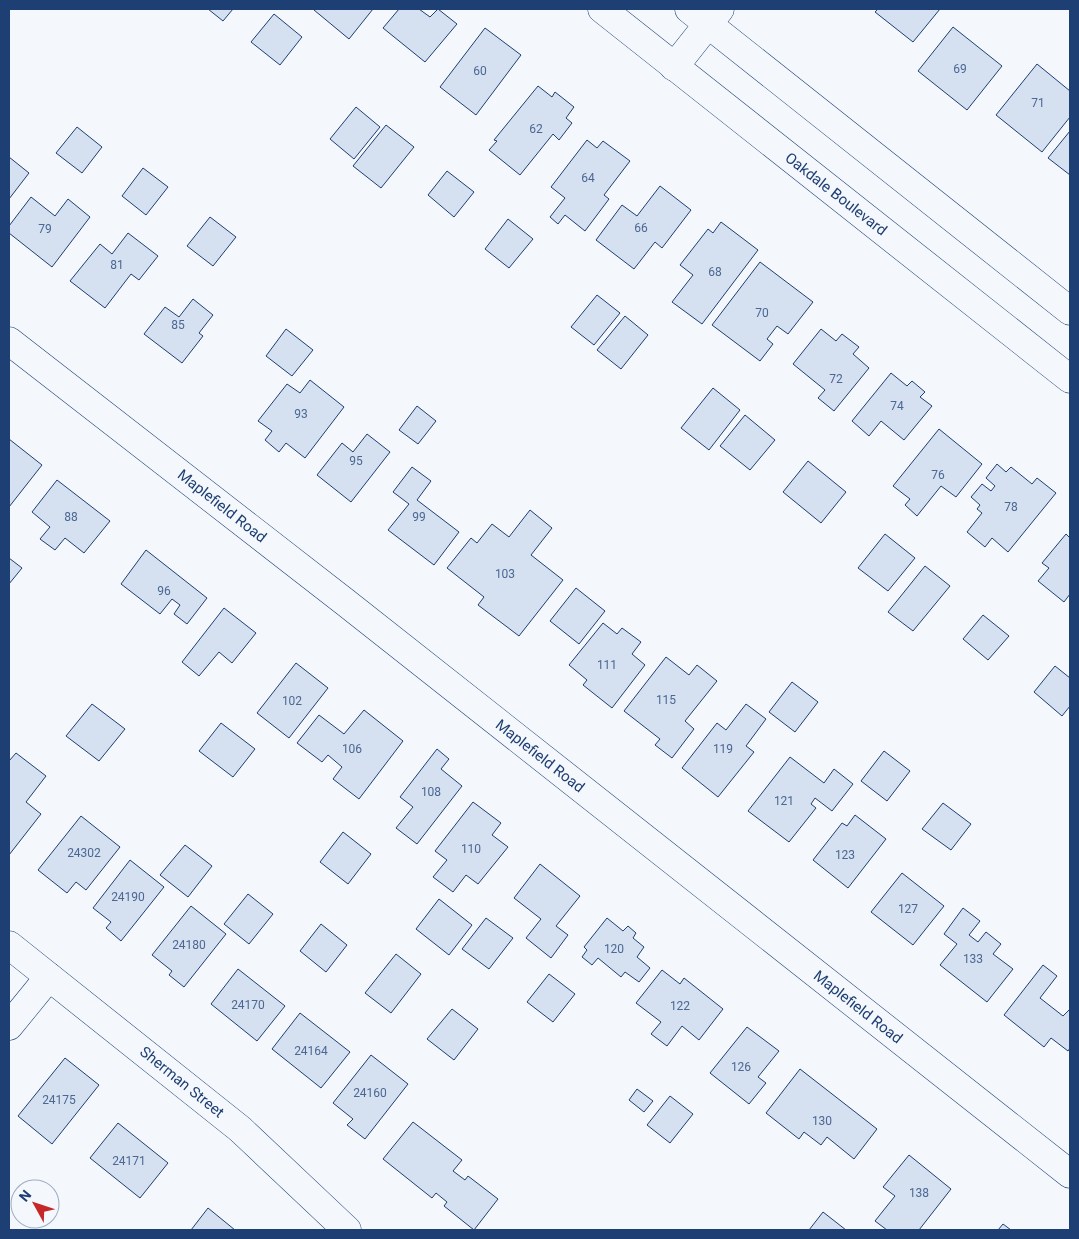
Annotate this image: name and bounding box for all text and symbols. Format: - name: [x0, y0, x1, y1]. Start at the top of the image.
- house number: 69: [953, 62, 967, 76]
- house number: 60: [473, 64, 487, 78]
- house number: 71: [1031, 96, 1045, 110]
- house number: 62: [529, 122, 543, 136]
- street label: Oakdale Boulevard: [781, 149, 891, 239]
- house number: 64: [581, 171, 595, 185]
- house number: 66: [634, 221, 648, 235]
- house number: 79: [38, 222, 52, 236]
- house number: 81: [110, 258, 124, 272]
- house number: 68: [708, 265, 722, 279]
- house number: 70: [755, 306, 769, 320]
- house number: 85: [171, 318, 185, 332]
- house number: 72: [829, 372, 843, 386]
- house number: 74: [890, 399, 904, 413]
- house number: 93: [294, 407, 308, 421]
- house number: 95: [349, 454, 363, 468]
- street label: Maplefield Road: [174, 466, 270, 546]
- house number: 76: [931, 468, 945, 482]
- house number: 78: [1004, 500, 1018, 514]
- house number: 88: [64, 510, 78, 524]
- house number: 99: [412, 510, 426, 524]
- house number: 103: [495, 567, 515, 581]
- house number: 96: [157, 584, 171, 598]
- house number: 111: [597, 658, 617, 672]
- house number: 115: [656, 693, 676, 707]
- house number: 102: [282, 694, 302, 708]
- street label: Maplefield Road: [492, 716, 588, 796]
- house number: 106: [342, 742, 362, 756]
- house number: 119: [713, 742, 733, 756]
- house number: 108: [421, 785, 441, 799]
- house number: 121: [774, 794, 794, 808]
- house number: 110: [461, 842, 481, 856]
- house number: 24302: [67, 846, 101, 860]
- house number: 123: [835, 848, 855, 862]
- house number: 24190: [111, 890, 145, 904]
- house number: 127: [898, 902, 918, 916]
- house number: 24180: [172, 938, 206, 952]
- house number: 120: [604, 942, 624, 956]
- house number: 133: [963, 952, 983, 966]
- street label: Maplefield Road: [810, 967, 906, 1047]
- house number: 24170: [231, 998, 265, 1012]
- house number: 122: [670, 999, 690, 1013]
- street label: Sherman Street: [136, 1043, 228, 1121]
- house number: 24164: [294, 1044, 328, 1058]
- house number: 126: [731, 1060, 751, 1074]
- house number: 24160: [353, 1086, 387, 1100]
- house number: 24175: [42, 1093, 76, 1107]
- house number: 130: [812, 1114, 832, 1128]
- house number: 24171: [112, 1154, 146, 1168]
- north arrow: [10, 1179, 60, 1229]
- house number: 138: [909, 1186, 929, 1200]
- text: N: [16, 1187, 34, 1205]

